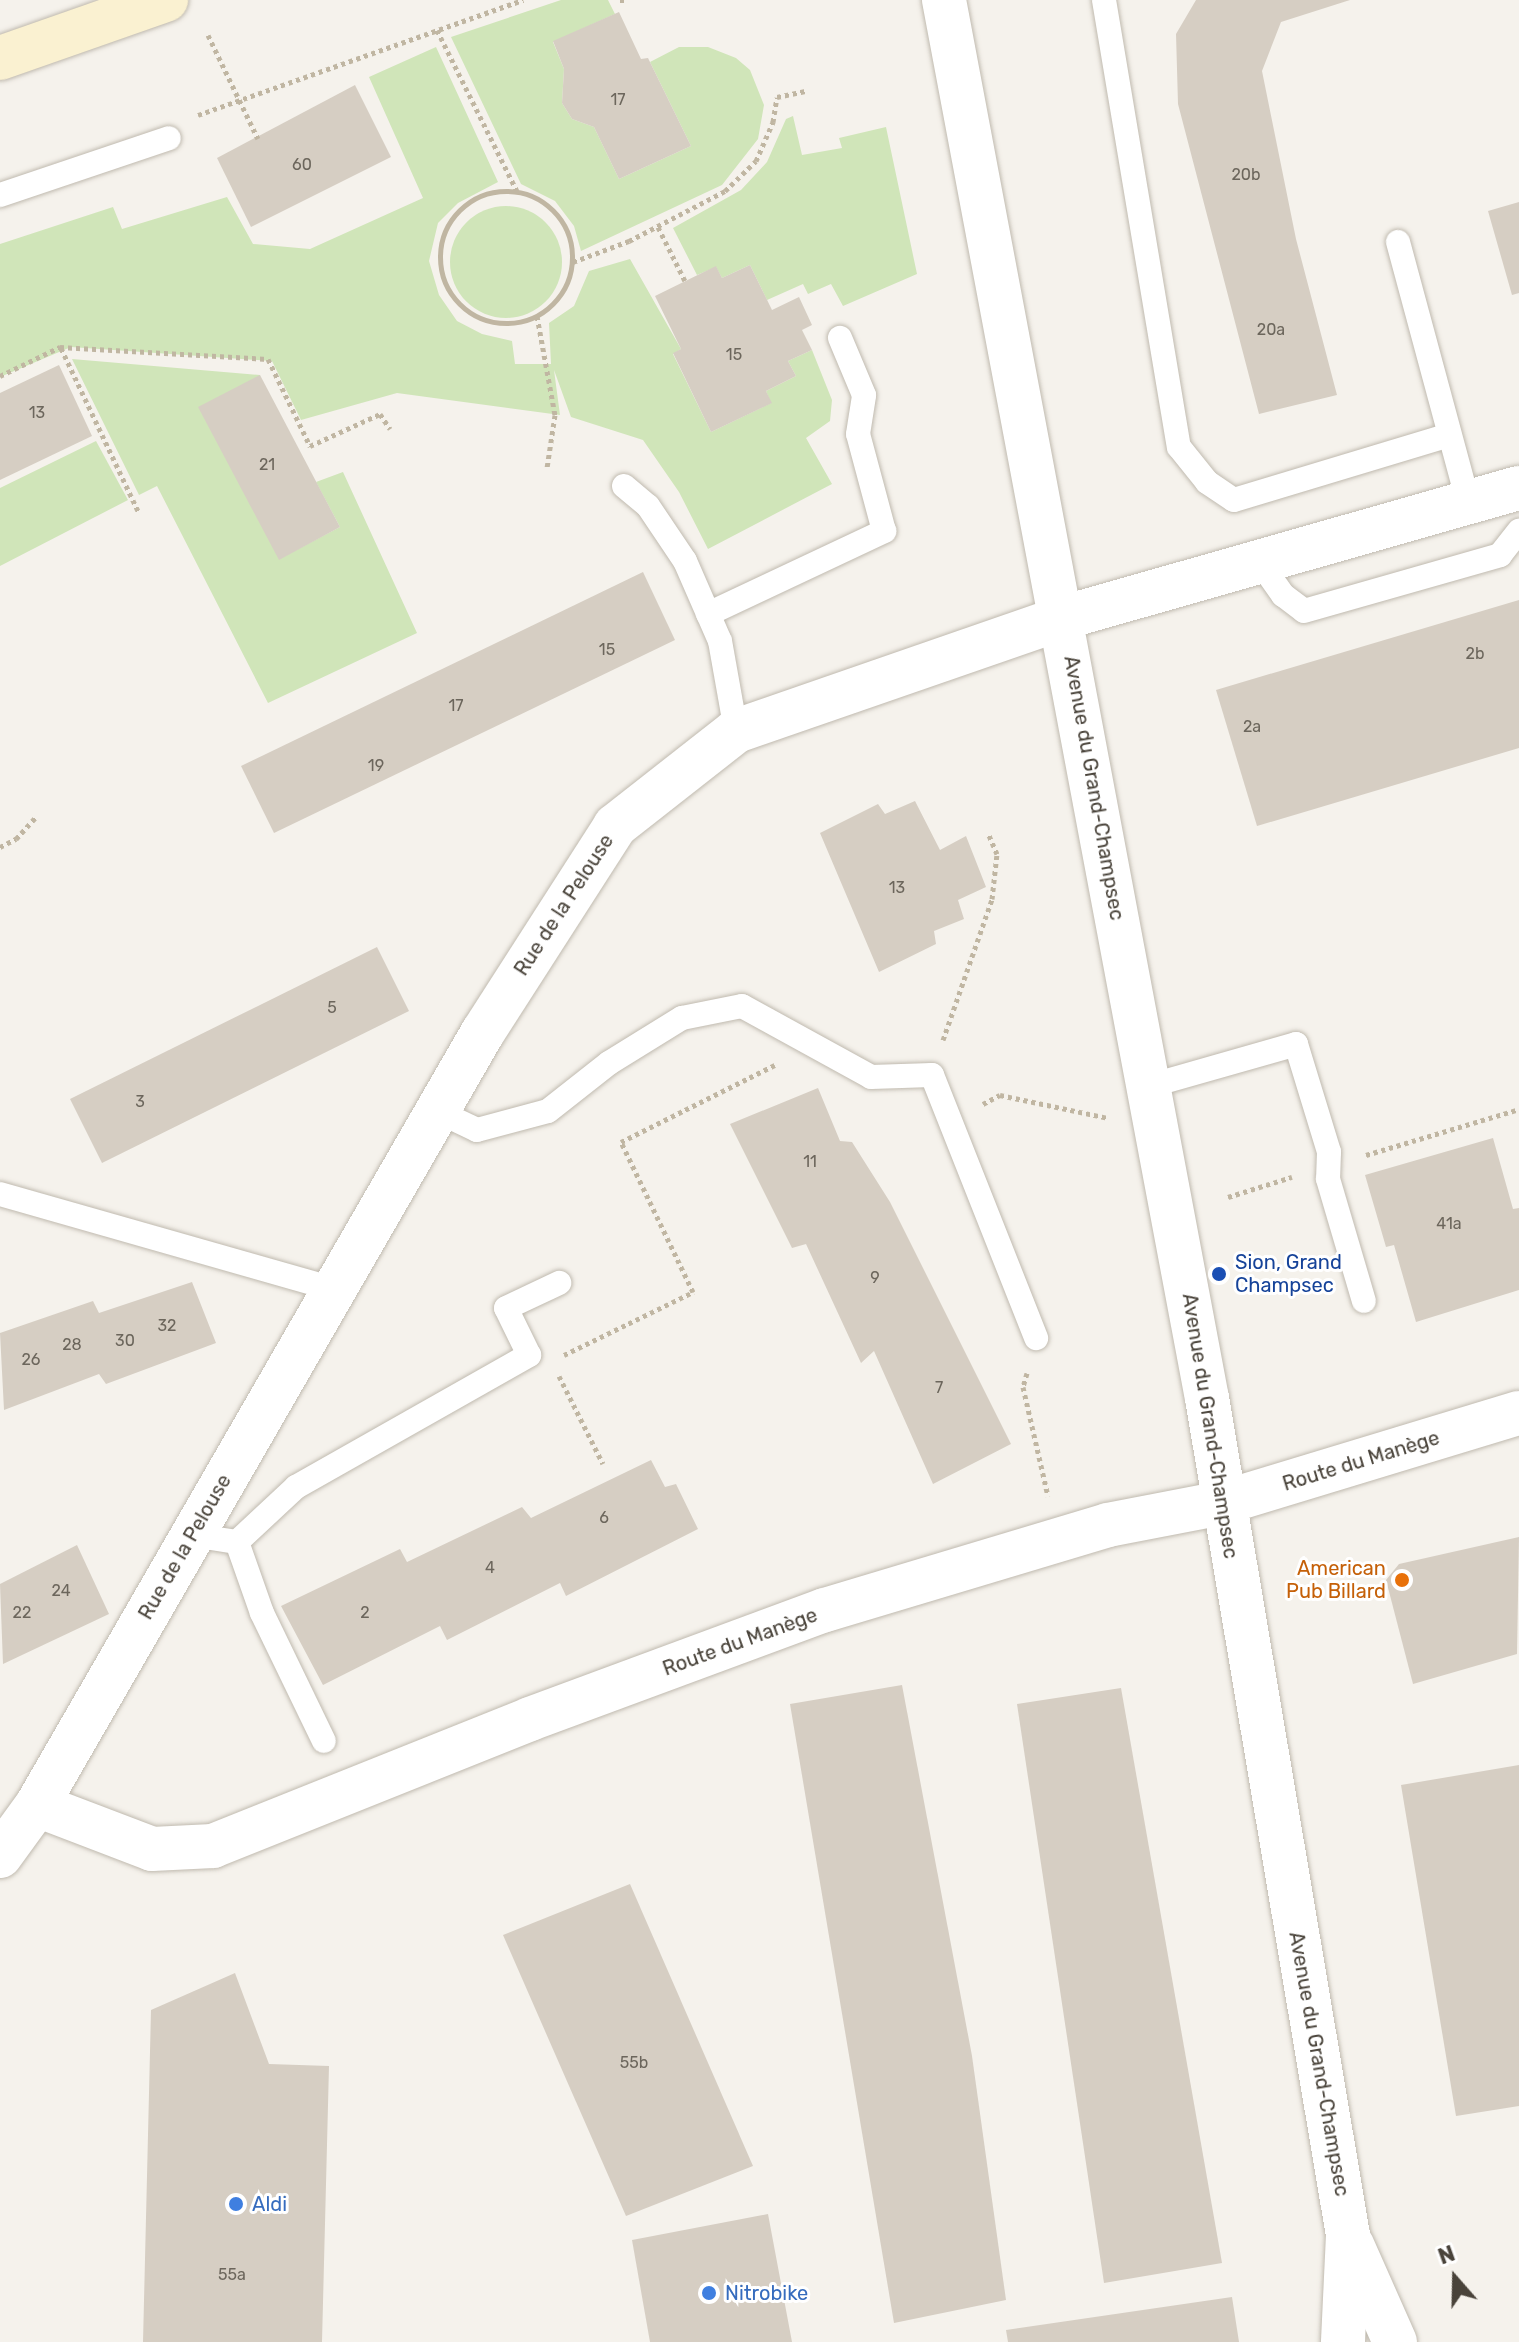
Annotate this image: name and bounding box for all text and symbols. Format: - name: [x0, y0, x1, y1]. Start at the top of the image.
- house number: 17: [610, 90, 626, 110]
- house number: 60: [292, 155, 312, 175]
- house number: 20b: [1231, 165, 1261, 185]
- house number: 20a: [1257, 320, 1285, 340]
- house number: 15: [726, 345, 742, 365]
- house number: 13: [29, 403, 45, 423]
- house number: 21: [259, 455, 275, 475]
- house number: 15: [599, 640, 615, 660]
- house number: 2b: [1466, 644, 1484, 664]
- street label: Avenue du Grand-Champsec: [1059, 654, 1129, 922]
- house number: 17: [448, 696, 464, 716]
- house number: 2a: [1243, 717, 1261, 737]
- house number: 19: [368, 756, 384, 776]
- street label: Rue de la Pelouse: [509, 830, 619, 980]
- house number: 13: [889, 878, 905, 898]
- house number: 5: [327, 998, 337, 1018]
- house number: 3: [135, 1092, 145, 1112]
- house number: 11: [803, 1152, 817, 1172]
- house number: 41a: [1436, 1214, 1462, 1234]
- place label: Sion, Grand Champsec: [1235, 1250, 1342, 1297]
- marker: Sion, Grand Champsec: [1210, 1265, 1228, 1283]
- house number: 9: [870, 1268, 880, 1288]
- street label: Avenue du Grand-Champsec: [1177, 1292, 1243, 1560]
- house number: 32: [157, 1316, 177, 1336]
- house number: 30: [115, 1331, 135, 1351]
- house number: 28: [62, 1335, 82, 1355]
- house number: 26: [21, 1350, 41, 1370]
- house number: 7: [935, 1378, 943, 1398]
- street label: Route du Manège: [1280, 1426, 1442, 1496]
- street label: Rue de la Pelouse: [134, 1470, 236, 1624]
- house number: 6: [599, 1508, 609, 1528]
- place label: American Pub Billard: [1286, 1556, 1386, 1603]
- house number: 4: [485, 1558, 495, 1578]
- marker: American Pub Billard: [1393, 1571, 1411, 1589]
- house number: 24: [51, 1581, 71, 1601]
- house number: 22: [13, 1603, 31, 1623]
- house number: 2: [360, 1603, 370, 1623]
- street label: Route du Manège: [659, 1603, 821, 1681]
- street label: Avenue du Grand-Champsec: [1284, 1930, 1354, 2198]
- house number: 55b: [620, 2053, 648, 2073]
- place label: Aldi: [252, 2192, 287, 2216]
- marker: Aldi: [227, 2195, 245, 2213]
- north arrow: [1415, 2238, 1495, 2318]
- text: N: [1435, 2240, 1459, 2270]
- house number: 55a: [218, 2265, 246, 2285]
- place label: Nitrobike: [725, 2281, 808, 2305]
- marker: Nitrobike: [700, 2284, 718, 2302]

